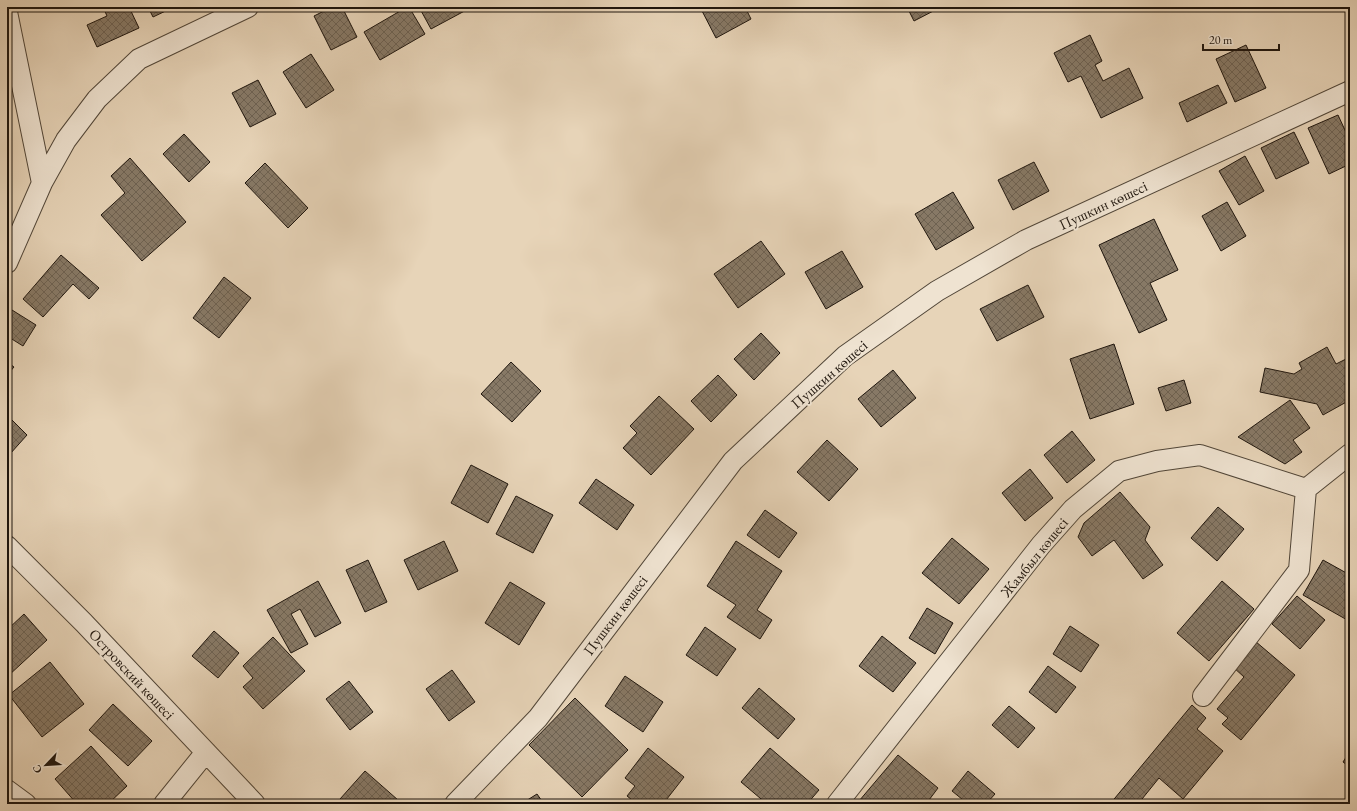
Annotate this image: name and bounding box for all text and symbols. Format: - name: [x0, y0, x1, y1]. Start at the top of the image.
- scale bar: [1203, 26, 1279, 52]
- text: 20 m: [1209, 32, 1233, 48]
- street label: Пушкин көшесі: [1056, 176, 1151, 234]
- street label: Пушкин көшесі: [787, 335, 871, 412]
- street label: Жамбыл көшесі: [996, 513, 1072, 601]
- street label: Пушкин көшесі: [579, 571, 651, 659]
- street label: Островский көшесі: [85, 625, 179, 724]
- north arrow: [26, 745, 66, 785]
- text: С: [29, 763, 45, 776]

